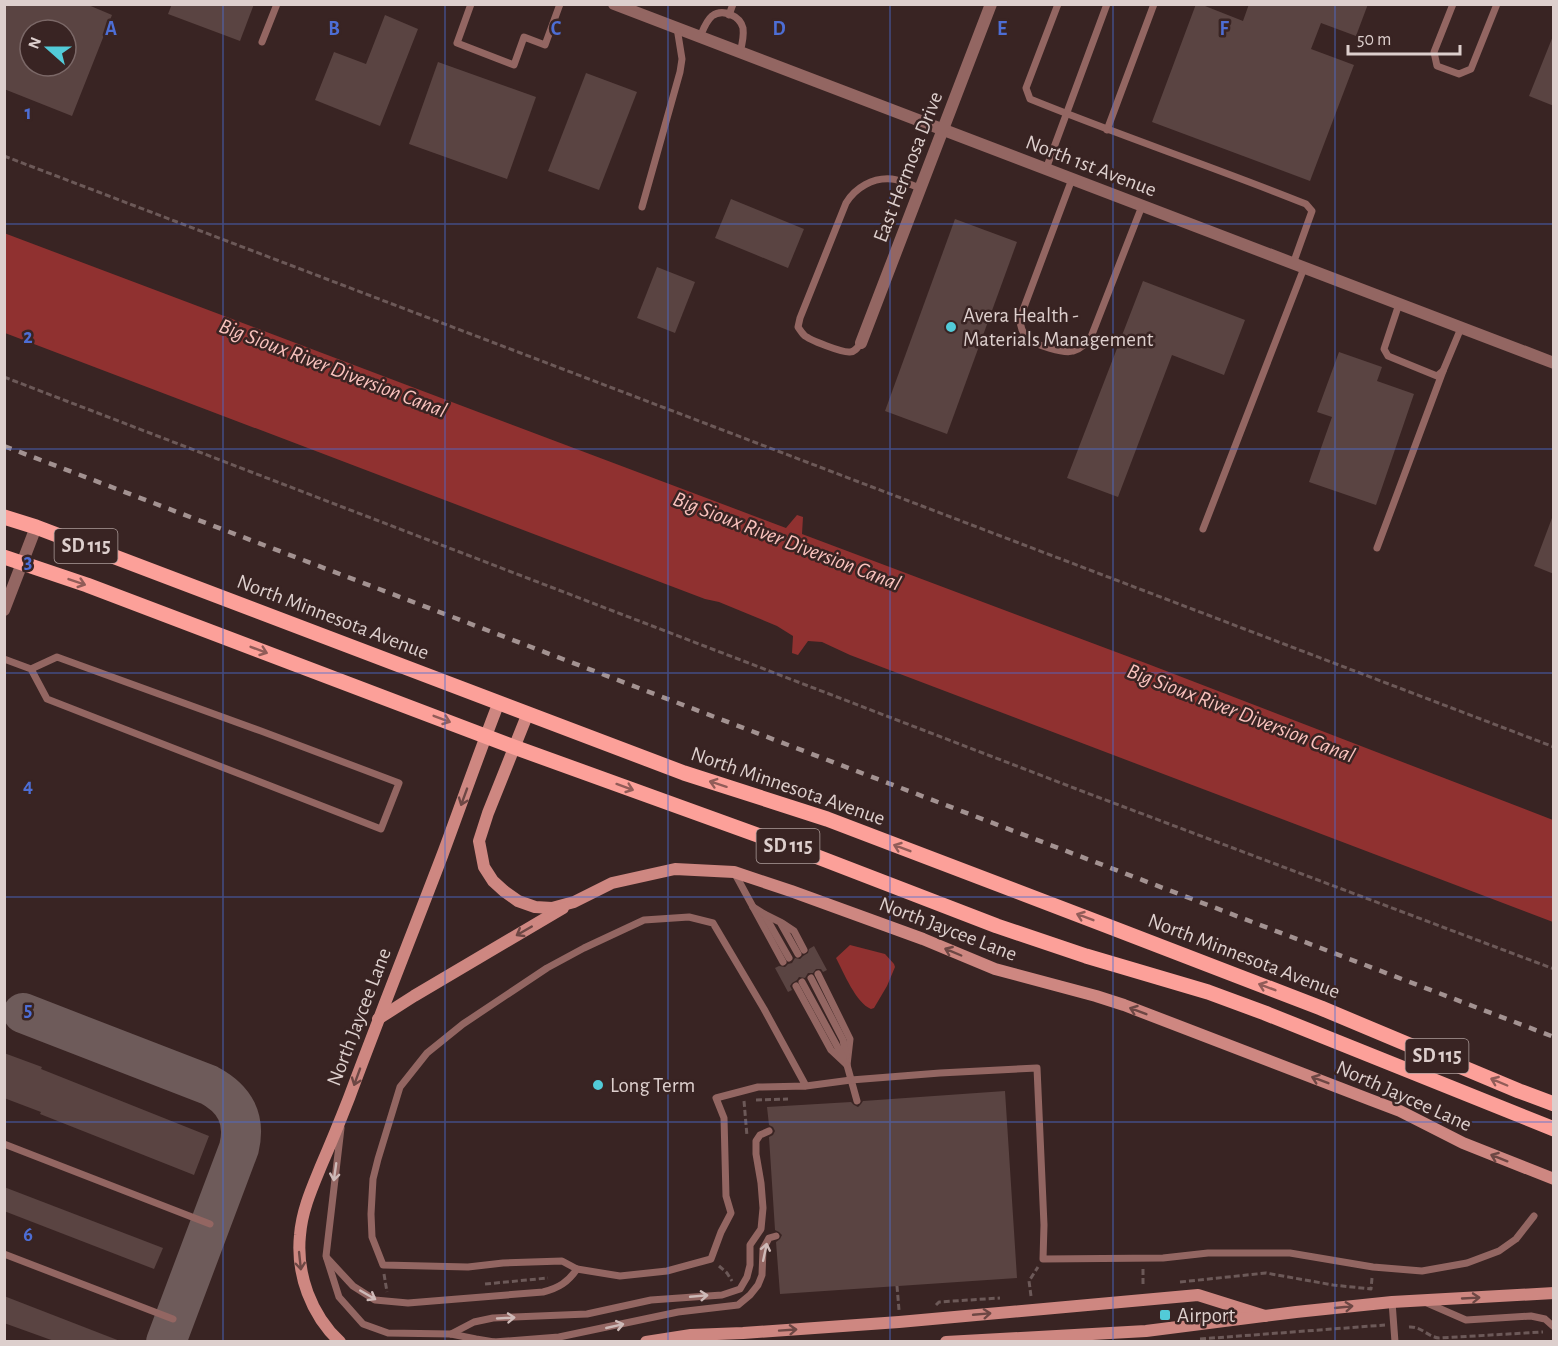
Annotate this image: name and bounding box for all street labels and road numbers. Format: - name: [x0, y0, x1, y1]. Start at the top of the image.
- street label: East Hermosa Drive: [870, 89, 946, 245]
- street label: North 1st Avenue: [1023, 131, 1159, 201]
- road number: SD 115: [54, 529, 118, 563]
- street label: North Minnesota Avenue: [234, 571, 432, 663]
- street label: North Minnesota Avenue: [688, 743, 888, 829]
- road number: SD 115: [756, 829, 820, 863]
- street label: North Jaycee Lane: [876, 893, 1020, 965]
- street label: North Minnesota Avenue: [1145, 910, 1343, 1002]
- street label: North Jaycee Lane: [323, 945, 395, 1089]
- road number: SD 115: [1406, 1039, 1468, 1073]
- street label: North Jaycee Lane: [1333, 1057, 1475, 1135]

